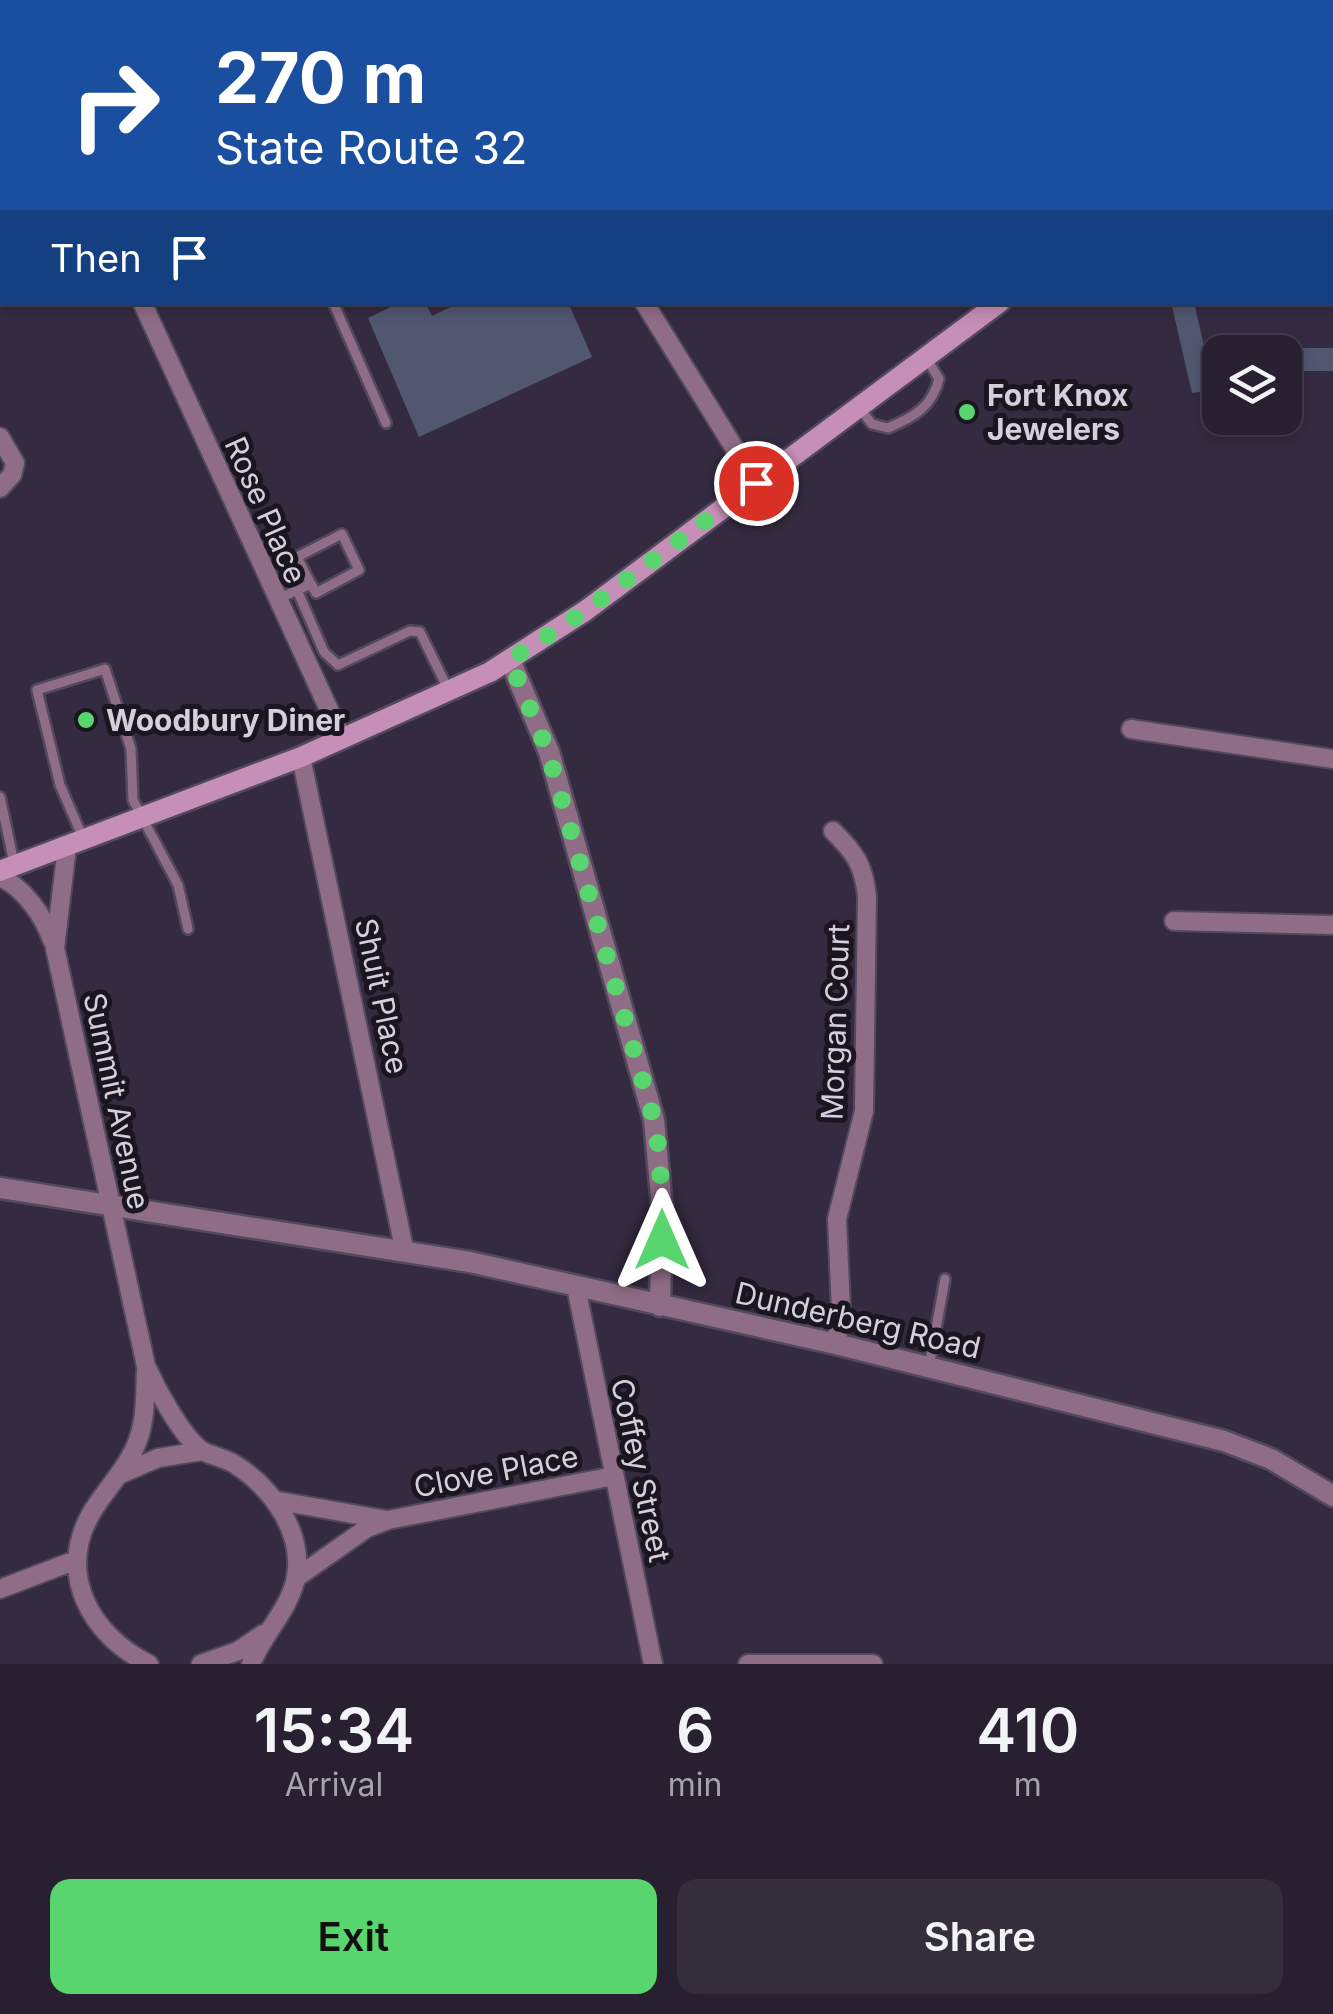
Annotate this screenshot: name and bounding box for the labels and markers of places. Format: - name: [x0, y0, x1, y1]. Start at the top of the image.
- place label: Fort Knox Jewelers: [987, 377, 1129, 447]
- marker: Fort Knox Jewelers: [956, 401, 978, 423]
- pin: [714, 441, 799, 526]
- place label: Woodbury Diner: [106, 702, 345, 738]
- marker: Woodbury Diner: [75, 709, 97, 731]

